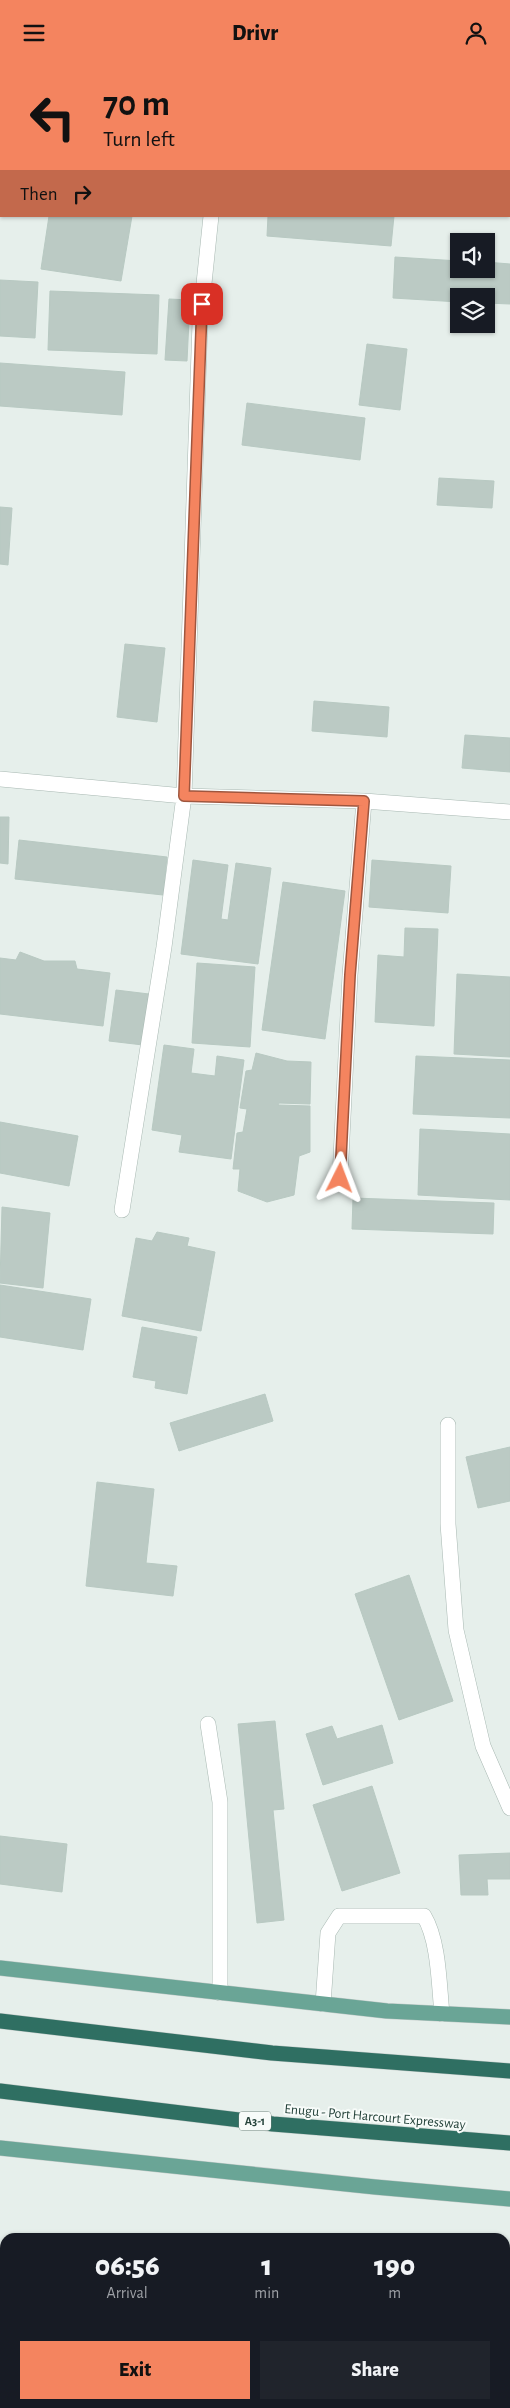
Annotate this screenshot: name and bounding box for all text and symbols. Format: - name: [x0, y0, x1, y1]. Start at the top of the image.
- icon: menu: [20, 19, 48, 47]
- icon: person: [462, 19, 490, 47]
- text: Drivr: [232, 22, 278, 44]
- icon: left: [20, 85, 85, 150]
- text: 70 m: [103, 87, 170, 122]
- text: Turn left: [103, 128, 175, 150]
- icon: right: [68, 180, 96, 208]
- text: Then: [20, 185, 58, 204]
- map controls: [450, 233, 495, 333]
- button: sound: [450, 233, 495, 278]
- pin: [181, 283, 223, 325]
- button: layers: [450, 288, 495, 333]
- icon: arrive: [188, 290, 216, 318]
- position arrow: [313, 1151, 365, 1203]
- street label: Enugu - Port Harcourt Expressway: [284, 2102, 466, 2132]
- road number: A3-1: [239, 2111, 271, 2131]
- text: 06:56: [95, 2251, 160, 2281]
- text: 1: [261, 2251, 272, 2281]
- text: 190: [374, 2251, 415, 2281]
- text: Arrival: [107, 2285, 148, 2301]
- text: min: [254, 2285, 279, 2301]
- text: m: [388, 2285, 401, 2301]
- button: Exit: [20, 2341, 250, 2399]
- button: Share: [260, 2341, 490, 2399]

